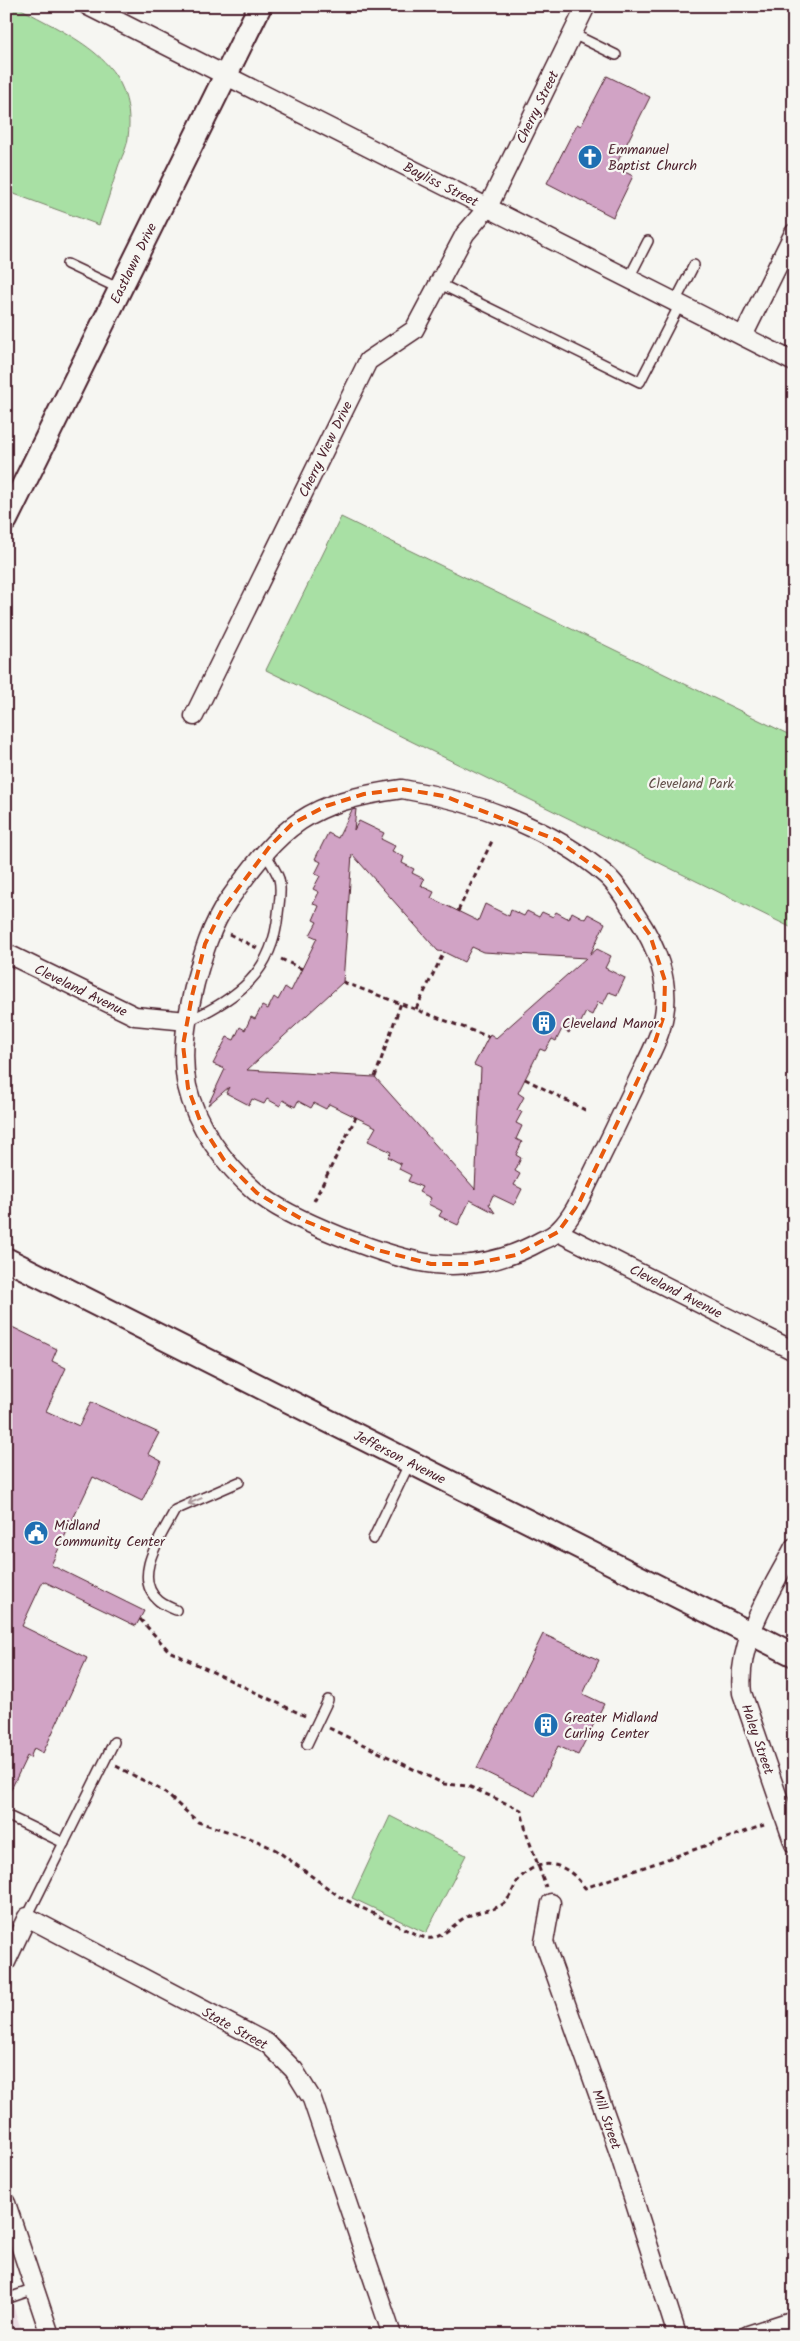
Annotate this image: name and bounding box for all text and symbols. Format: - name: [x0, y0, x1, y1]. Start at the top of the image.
- street label: Cherry Street: [511, 67, 565, 148]
- place label: Emmanuel Baptist Church: [608, 139, 697, 177]
- church icon: Emmanuel Baptist Church: [577, 144, 603, 170]
- street label: Bayliss Street: [399, 157, 483, 214]
- street label: Eastlawn Drive: [105, 219, 163, 308]
- street label: Cherry View Drive: [293, 397, 359, 501]
- park label: Cleveland Park: [648, 773, 734, 795]
- street label: Cleveland Avenue: [30, 959, 132, 1023]
- building icon: Cleveland Manor: [531, 1010, 557, 1036]
- place label: Cleveland Manor: [562, 1013, 660, 1035]
- street label: Cleveland Avenue: [625, 1259, 726, 1325]
- street label: Jefferson Avenue: [350, 1425, 450, 1491]
- one-way arrow: [188, 1497, 203, 1507]
- place label: Midland Community Center: [54, 1515, 166, 1553]
- public building icon: Midland Community Center: [23, 1520, 49, 1546]
- street label: Haley Street: [735, 1701, 780, 1778]
- place label: Greater Midland Curling Center: [564, 1707, 659, 1745]
- building icon: Greater Midland Curling Center: [533, 1712, 559, 1738]
- street label: State Street: [198, 2002, 272, 2056]
- street label: Mill Street: [586, 2086, 627, 2153]

